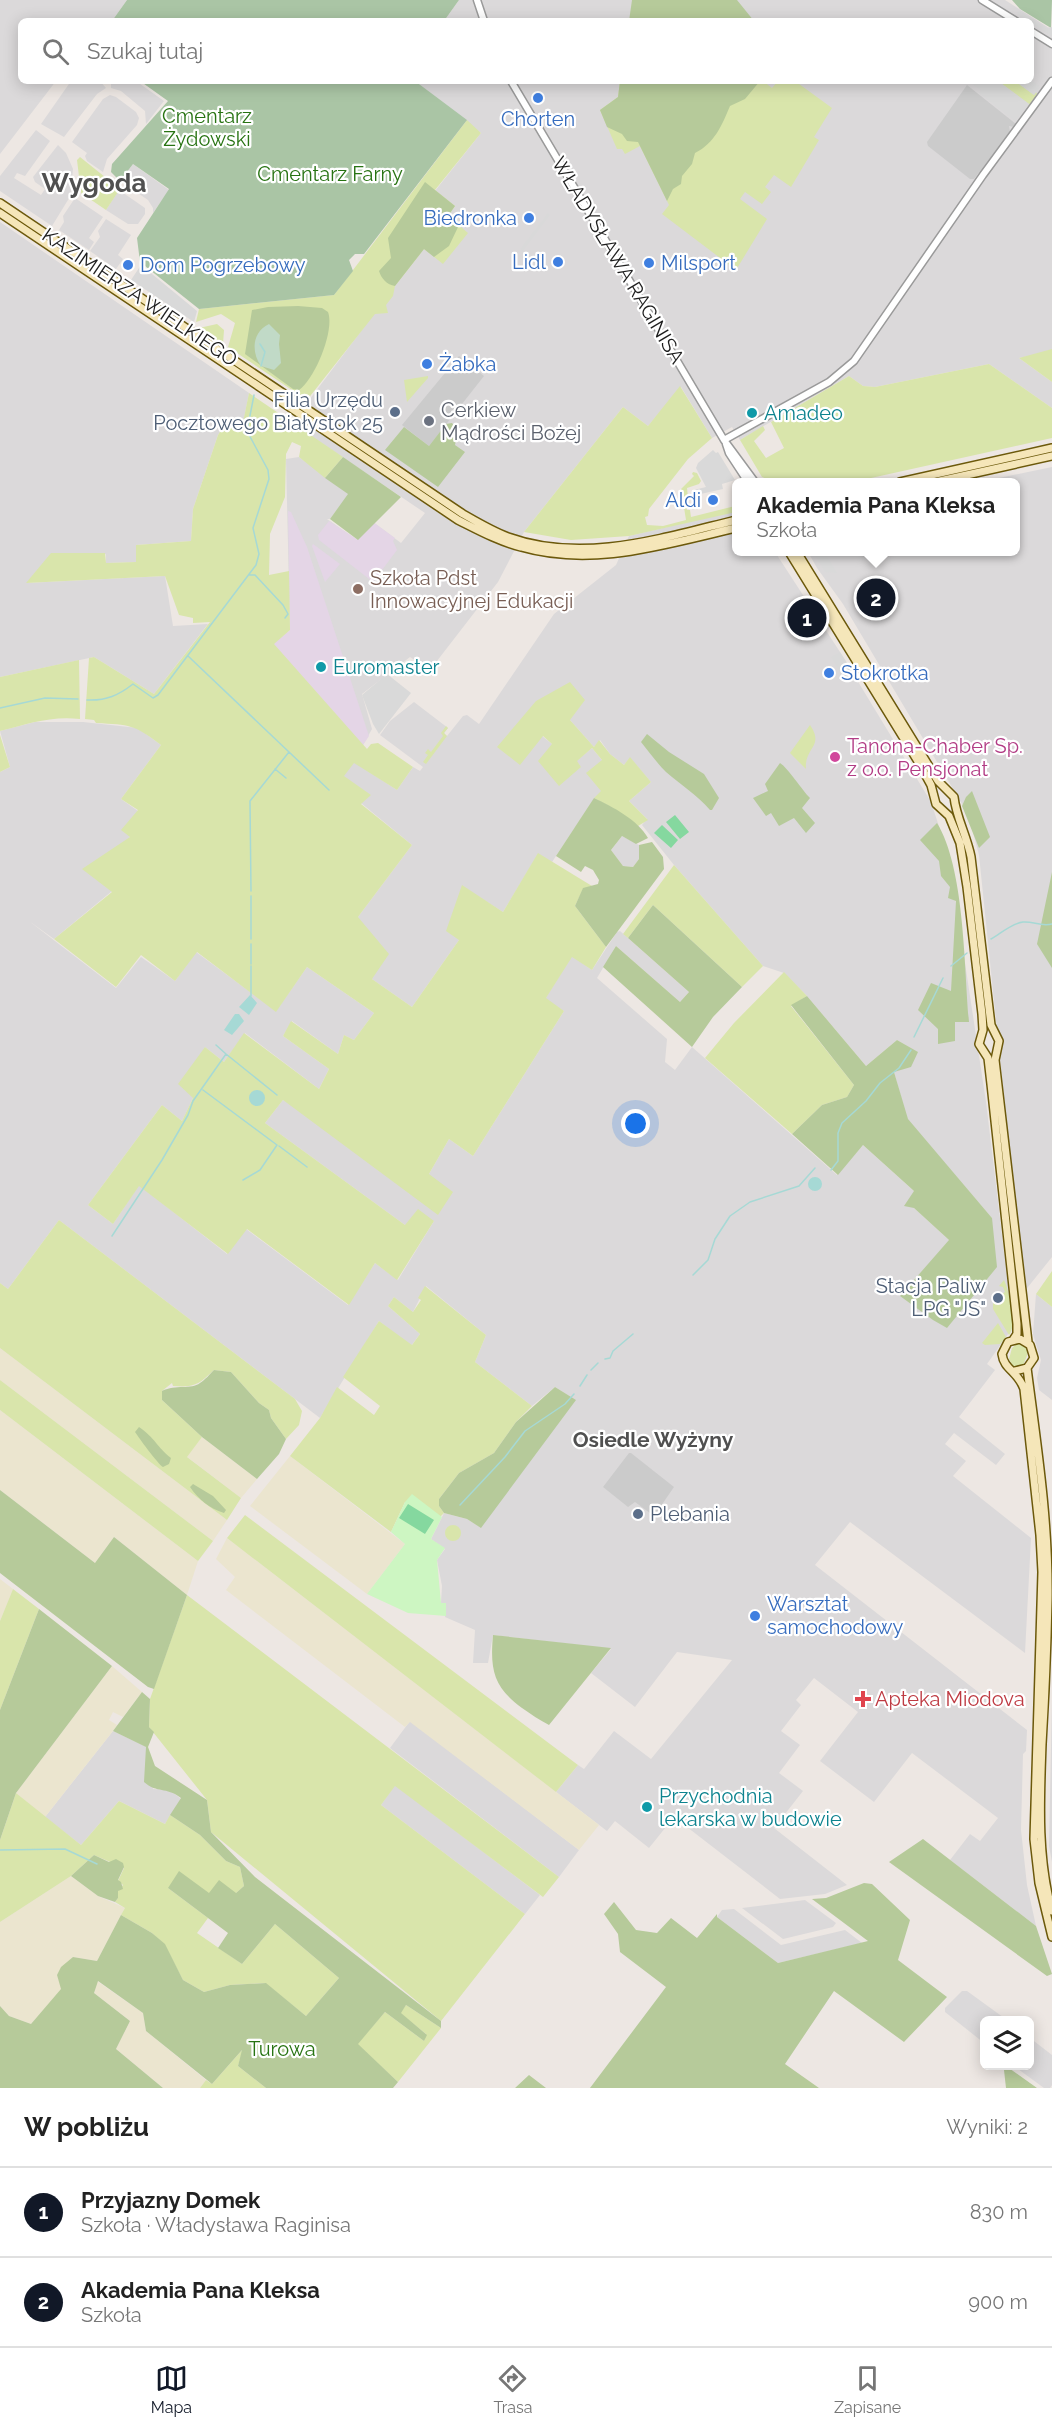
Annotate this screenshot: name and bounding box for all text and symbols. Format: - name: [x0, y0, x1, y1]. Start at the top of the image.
- search box: [18, 18, 1034, 84]
- icon: search: [39, 35, 72, 68]
- text: Szukaj tutaj: [87, 38, 203, 64]
- marker: Chorten: [531, 91, 545, 105]
- park label: Cmentarz Żydowski: [162, 104, 252, 151]
- place label: Chorten: [501, 107, 575, 131]
- street label: WŁADYSŁAWA RAGINISA: [547, 152, 690, 368]
- park label: Cmentarz Farny: [257, 162, 403, 186]
- district label: Wygoda: [42, 168, 147, 198]
- place label: Biedronka: [423, 206, 517, 230]
- marker: Biedronka: [522, 211, 536, 225]
- street label: KAZIMIERZA WIELKIEGO: [38, 223, 242, 371]
- place label: Lidl: [512, 250, 547, 274]
- place label: Milsport: [661, 251, 736, 275]
- place label: Dom Pogrzebowy: [140, 253, 306, 277]
- marker: Lidl: [551, 255, 565, 269]
- marker: Milsport: [642, 256, 656, 270]
- marker: Dom Pogrzebowy: [121, 258, 135, 272]
- place label: Żabka: [439, 351, 496, 376]
- marker: Żabka: [420, 357, 434, 371]
- place label: Filia Urzędu Pocztowego Białystok 25: [153, 388, 383, 435]
- place label: Cerkiew Mądrości Bożej: [441, 398, 581, 445]
- place label: Amadeo: [764, 401, 843, 425]
- marker: Filia Urzędu Pocztowego Białystok 25: [388, 405, 402, 419]
- marker: Amadeo: [745, 406, 759, 420]
- marker: Cerkiew Mądrości Bożej: [422, 414, 436, 428]
- popup: [732, 478, 1020, 556]
- place label: Aldi: [665, 488, 701, 512]
- text: Akademia Pana Kleksa: [757, 492, 995, 518]
- marker: Aldi: [706, 493, 720, 507]
- text: Szkoła: [757, 518, 817, 542]
- place label: Szkoła Pdst Innowacyjnej Edukacji: [370, 566, 573, 613]
- pin: 2: [856, 576, 896, 620]
- marker: Szkoła Pdst Innowacyjnej Edukacji: [351, 582, 365, 596]
- pin: 1: [788, 596, 826, 640]
- place label: Euromaster: [333, 655, 440, 679]
- marker: Euromaster: [314, 660, 328, 674]
- place label: Stokrotka: [841, 661, 929, 685]
- marker: Stokrotka: [822, 666, 836, 680]
- place label: Tanona-Chaber Sp. z o.o. Pensjonat: [847, 734, 1023, 781]
- marker: Tanona-Chaber Sp. z o.o. Pensjonat: [828, 750, 842, 764]
- your location: [621, 1109, 650, 1138]
- place label: Stacja Paliw LPG "JS": [876, 1274, 986, 1321]
- marker: Stacja Paliw LPG "JS": [991, 1291, 1005, 1305]
- district label: Osiedle Wyżyny: [573, 1427, 734, 1452]
- place label: Plebania: [650, 1502, 730, 1526]
- marker: Plebania: [631, 1507, 645, 1521]
- place label: Warsztat samochodowy: [767, 1592, 904, 1639]
- marker: Warsztat samochodowy: [748, 1609, 762, 1623]
- place label: Apteka Miodova: [875, 1687, 1025, 1711]
- marker: Apteka Miodova: [856, 1692, 870, 1706]
- place label: Przychodnia lekarska w budowie: [659, 1784, 842, 1831]
- marker: Przychodnia lekarska w budowie: [640, 1800, 654, 1814]
- map controls: [980, 2016, 1034, 2070]
- button: layers: [980, 2016, 1034, 2070]
- park label: Turowa: [248, 2037, 316, 2061]
- text: W pobliżu: [24, 2112, 149, 2142]
- text: Wyniki: 2: [946, 2115, 1028, 2139]
- text: Przyjazny Domek: [81, 2187, 260, 2213]
- text: 1: [39, 2200, 48, 2224]
- text: 830 m: [970, 2200, 1028, 2224]
- text: Szkoła · Władysława Raginisa: [81, 2213, 351, 2237]
- text: Akademia Pana Kleksa: [81, 2277, 320, 2303]
- text: 2: [38, 2290, 49, 2314]
- text: 900 m: [968, 2290, 1028, 2314]
- text: Szkoła: [81, 2303, 142, 2327]
- tab: Mapa: [151, 2362, 192, 2417]
- tab: Trasa: [493, 2362, 533, 2417]
- tab: Zapisane: [834, 2362, 901, 2417]

